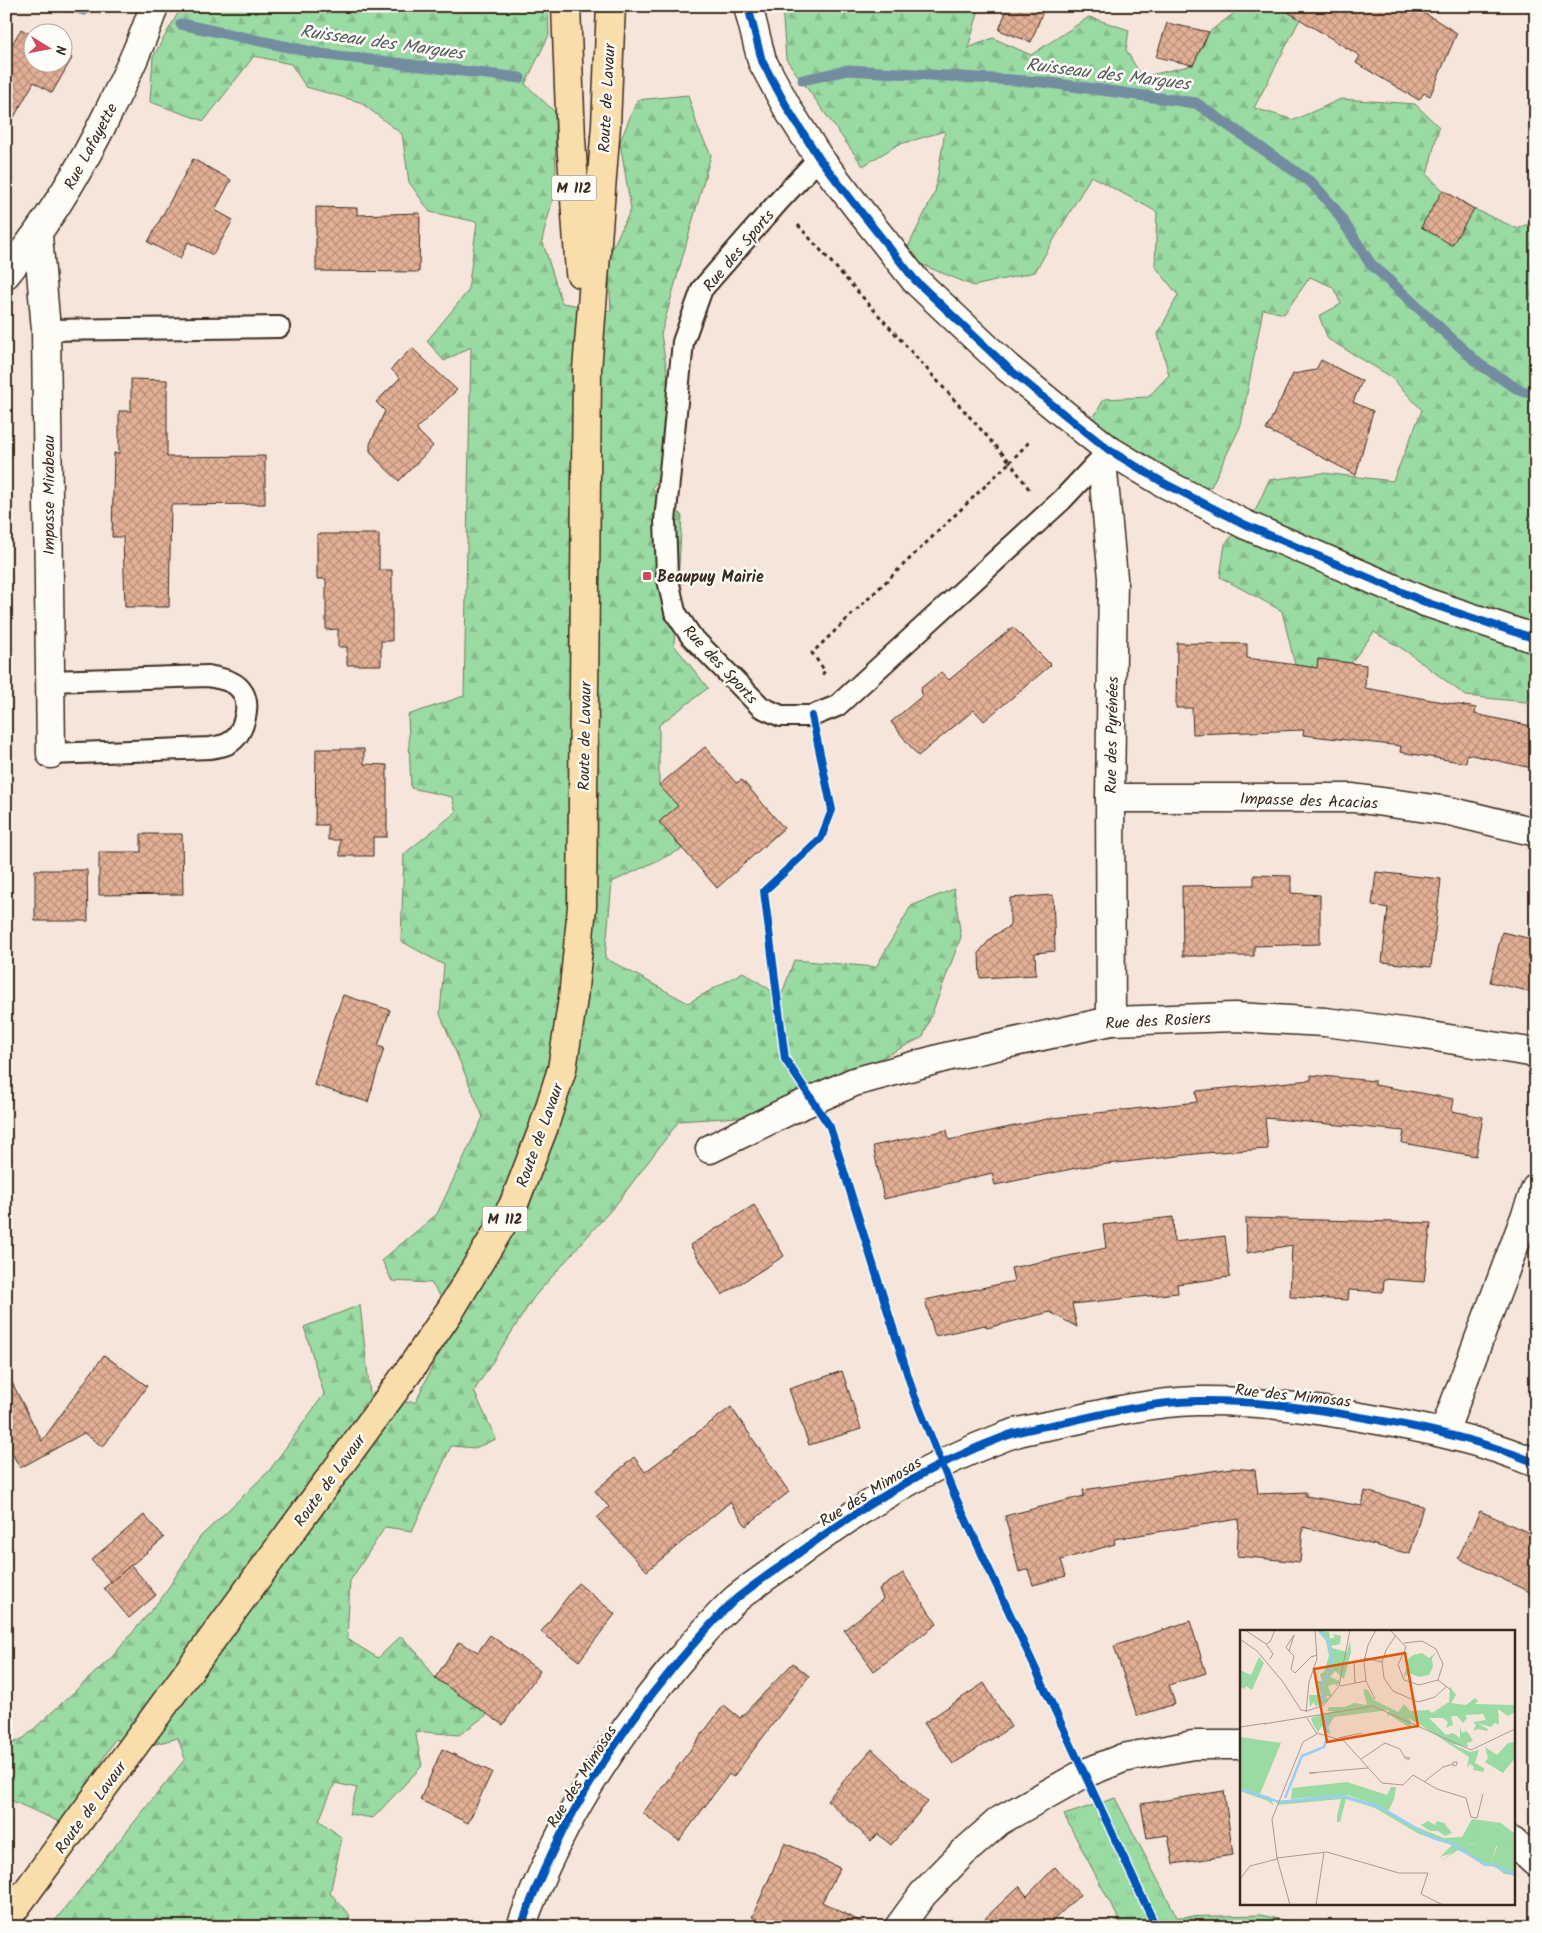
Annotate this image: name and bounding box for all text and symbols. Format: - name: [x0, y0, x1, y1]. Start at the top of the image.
- water label: Ruisseau des Margues: [298, 18, 468, 70]
- north arrow: [22, 22, 72, 72]
- street label: Route de Lavaur: [592, 41, 623, 153]
- text: N: [48, 44, 71, 57]
- water label: Ruisseau des Margues: [1024, 51, 1194, 100]
- street label: Rue Lafayette: [58, 99, 125, 194]
- road number: M 112: [552, 176, 596, 200]
- street label: Rue des Sports: [697, 204, 781, 298]
- street label: Impasse Mirabeau: [37, 435, 62, 555]
- place label: Beaupuy Mairie: [657, 565, 764, 590]
- marker: Beaupuy Mairie: [641, 570, 653, 582]
- street label: Rue des Sports: [676, 620, 764, 711]
- street label: Rue des Pyrénées: [1099, 676, 1126, 794]
- street label: Route de Lavaur: [572, 680, 599, 791]
- street label: Impasse des Acacias: [1239, 787, 1379, 816]
- street label: Rue des Rosiers: [1105, 1006, 1212, 1037]
- street label: Route de Lavaur: [510, 1078, 571, 1191]
- road number: M 112: [482, 1206, 528, 1232]
- street label: Rue des Mimosas: [1234, 1378, 1352, 1415]
- street label: Route de Lavaur: [288, 1428, 373, 1532]
- street label: Rue des Mimosas: [815, 1451, 927, 1534]
- inset map: [1240, 1630, 1514, 1906]
- street label: Rue des Mimosas: [541, 1721, 624, 1833]
- street label: Route de Lavaur: [49, 1755, 134, 1859]

